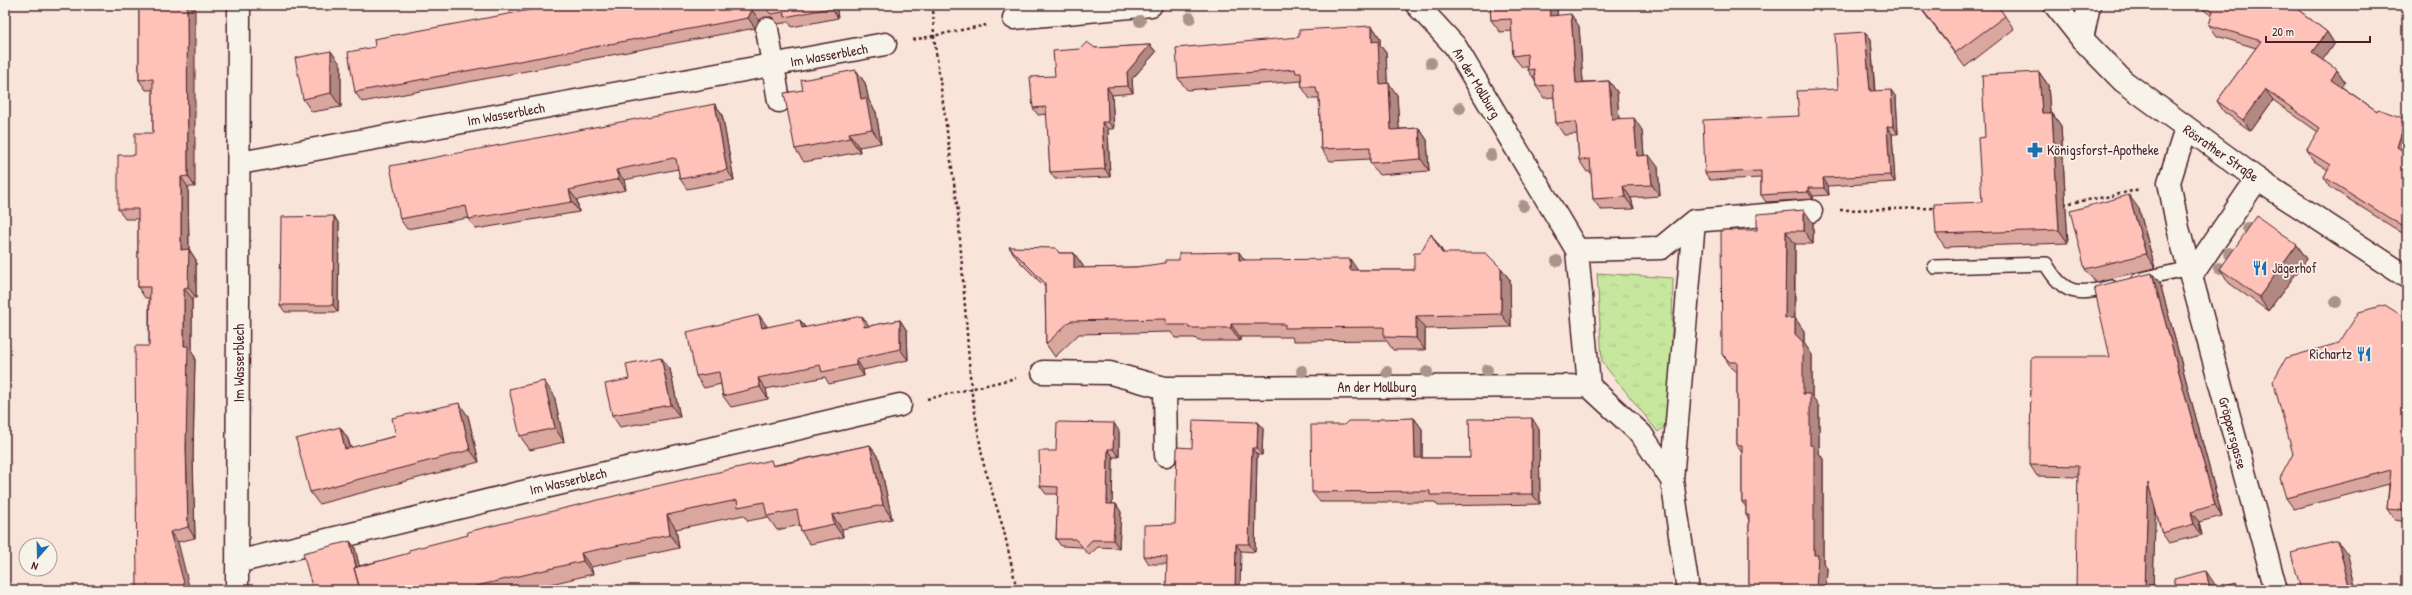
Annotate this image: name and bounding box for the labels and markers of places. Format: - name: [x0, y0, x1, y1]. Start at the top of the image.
- place label: Königsforst-Apotheke: [2047, 140, 2160, 160]
- pharmacy icon: Königsforst-Apotheke: [2026, 141, 2044, 159]
- place label: Jägerhof: [2272, 258, 2316, 278]
- restaurant icon: Jägerhof: [2251, 259, 2269, 277]
- place label: Richartz: [2310, 344, 2352, 363]
- restaurant icon: Richartz: [2355, 345, 2373, 363]

